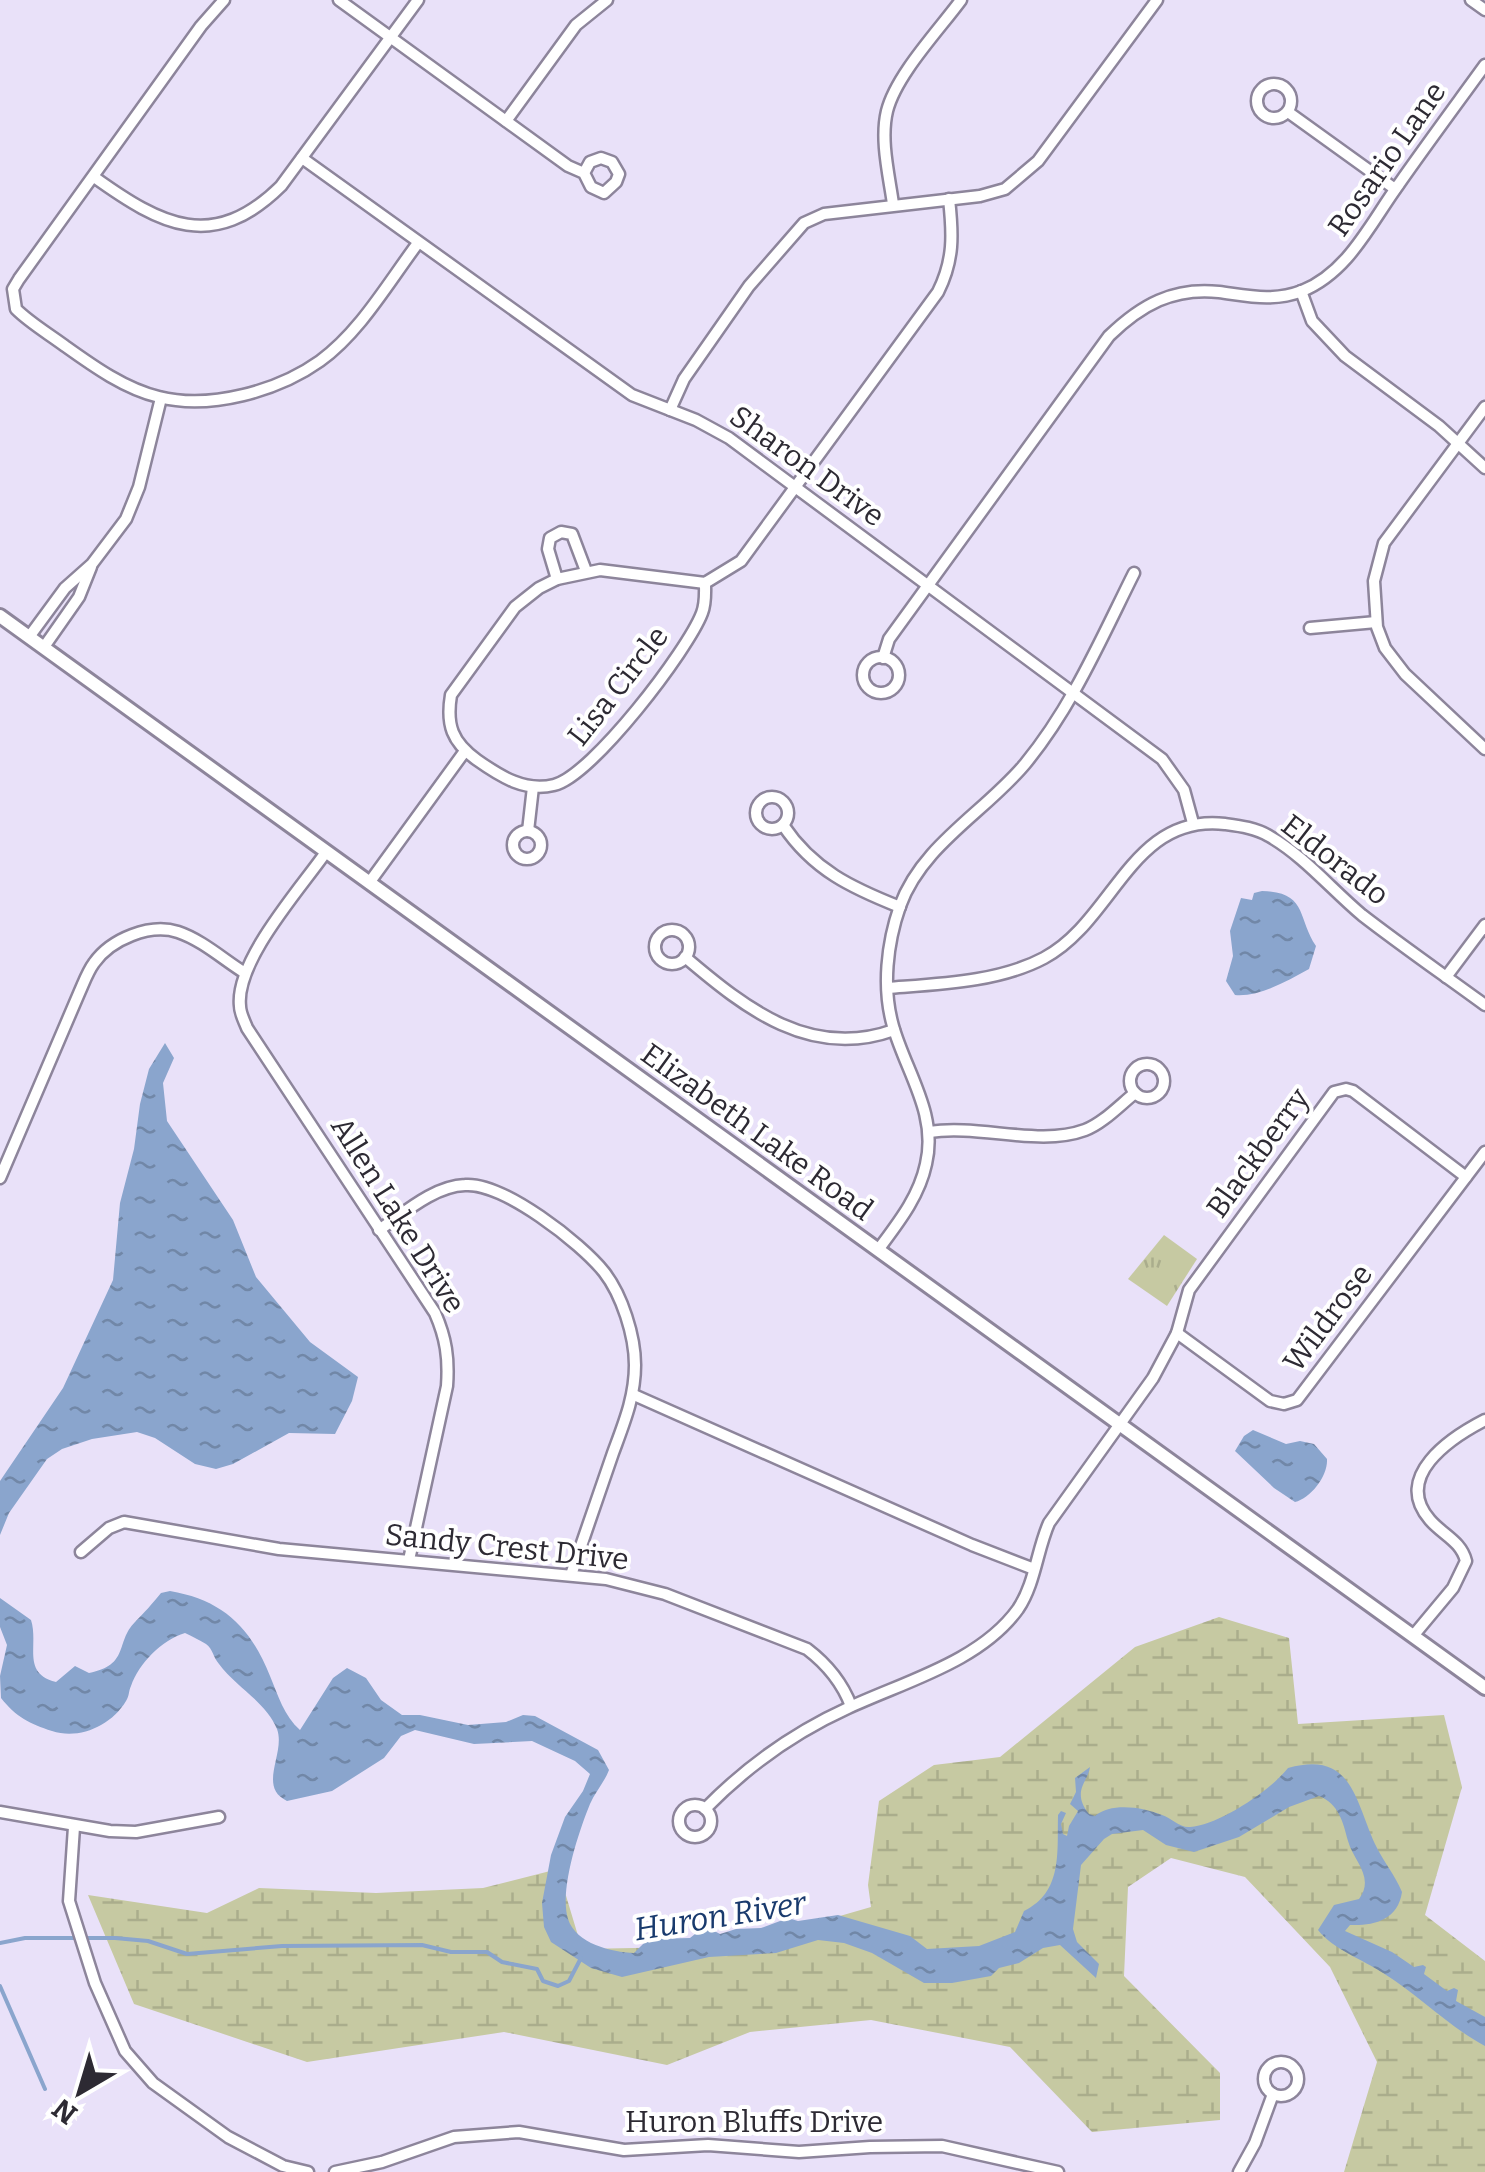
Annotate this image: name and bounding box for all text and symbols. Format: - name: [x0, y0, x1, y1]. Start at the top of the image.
- street label: Rosario Lane: [1321, 75, 1453, 243]
- street label: Sharon Drive: [723, 398, 891, 534]
- street label: Lisa Circle: [560, 619, 676, 753]
- street label: Eldorado: [1274, 807, 1396, 913]
- street label: Elizabeth Lake Road: [634, 1036, 880, 1228]
- street label: Blackberry: [1199, 1081, 1317, 1225]
- street label: Allen Lake Drive: [323, 1110, 473, 1320]
- street label: Wildrose: [1276, 1257, 1380, 1379]
- street label: Sandy Crest Drive: [384, 1516, 630, 1578]
- water label: Huron River: [632, 1883, 810, 1948]
- north arrow: [30, 2042, 130, 2142]
- text: N: [46, 2092, 84, 2131]
- street label: Huron Bluffs Drive: [625, 2104, 883, 2140]

